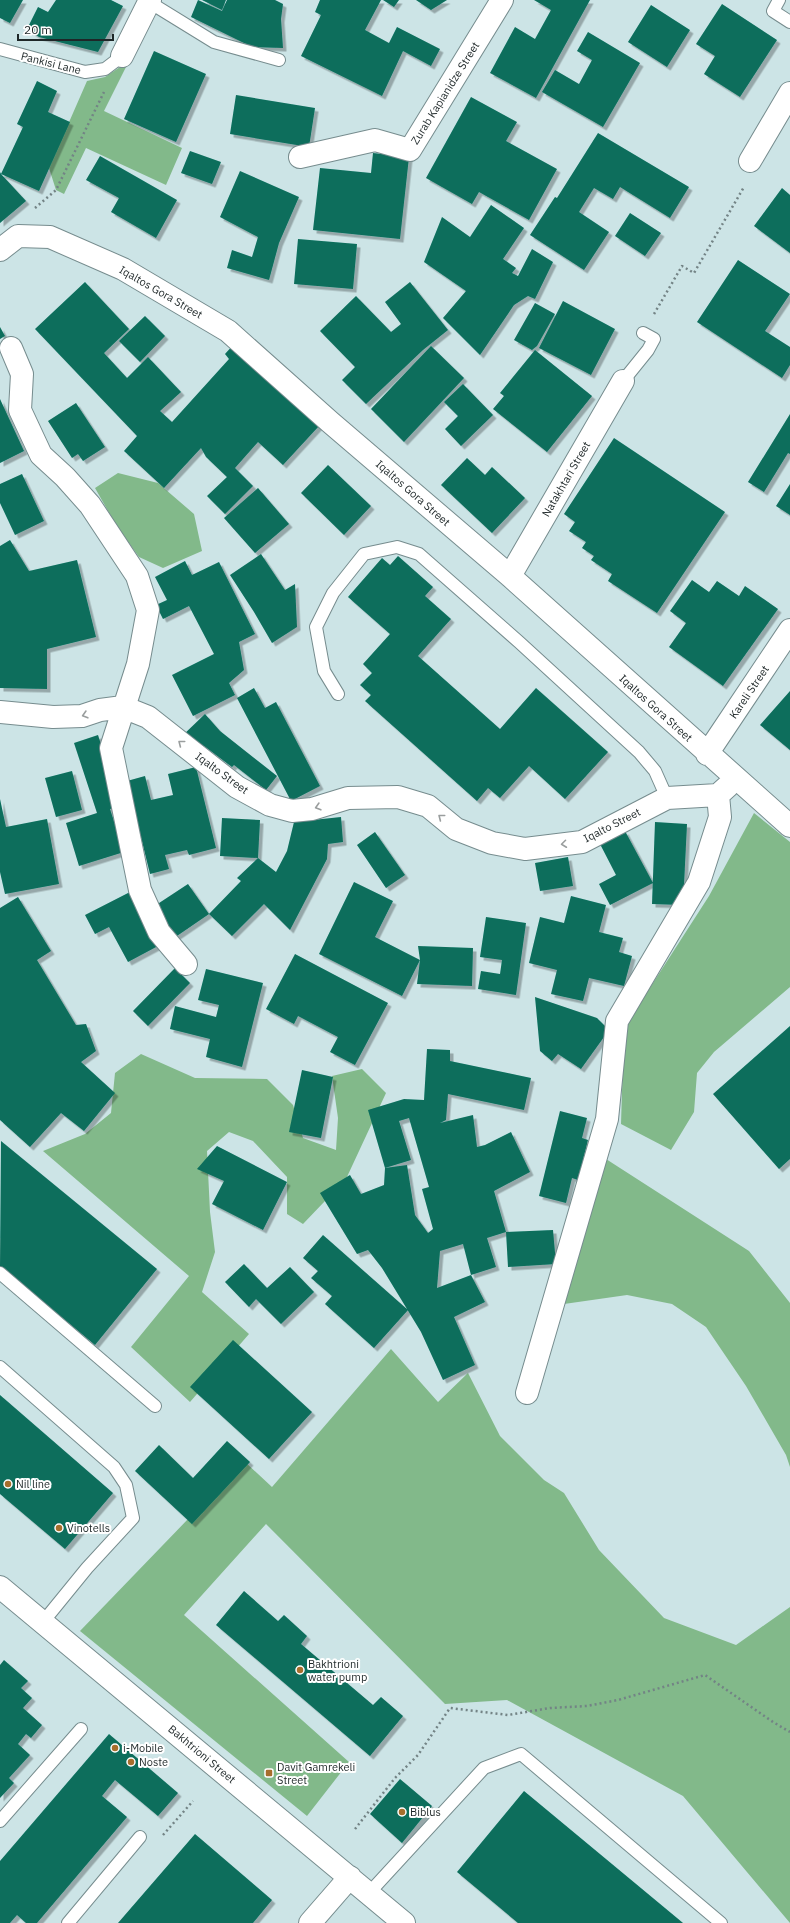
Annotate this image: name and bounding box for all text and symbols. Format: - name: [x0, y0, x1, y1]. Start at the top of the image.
- scale bar: [18, 16, 113, 42]
- text: 20 m: [24, 22, 52, 37]
- street label: Zurab Kapianidze Street: [408, 39, 482, 147]
- street label: Pankisi Lane: [19, 49, 83, 77]
- street label: Iqaltos Gora Street: [117, 262, 205, 322]
- street label: Natakhtari Street: [539, 439, 593, 519]
- street label: Iqaltos Gora Street: [373, 457, 453, 529]
- street label: Kareli Street: [726, 663, 772, 721]
- street label: Iqaltos Gora Street: [616, 671, 696, 745]
- one-way arrow: [82, 710, 89, 718]
- one-way arrow: [178, 740, 185, 747]
- street label: Iqalto Street: [193, 749, 251, 797]
- one-way arrow: [314, 802, 321, 811]
- street label: Iqalto Street: [581, 805, 643, 845]
- one-way arrow: [439, 814, 446, 821]
- one-way arrow: [560, 839, 567, 848]
- place label: Nil line: [16, 1477, 50, 1491]
- marker: Nil line: [3, 1479, 13, 1489]
- place label: Vinotells: [67, 1521, 110, 1535]
- marker: Vinotells: [54, 1523, 64, 1533]
- place label: Bakhtrioni water pump: [308, 1657, 367, 1684]
- marker: Bakhtrioni water pump: [295, 1665, 305, 1675]
- street label: Bakhtrioni Street: [165, 1722, 239, 1786]
- place label: i-Mobile: [123, 1741, 163, 1755]
- marker: i-Mobile: [110, 1743, 120, 1753]
- place label: Noste: [139, 1755, 168, 1769]
- marker: Noste: [126, 1757, 136, 1767]
- place label: Davit Gamrekeli Street: [277, 1760, 355, 1787]
- marker: Davit Gamrekeli Street: [264, 1768, 274, 1778]
- place label: Biblus: [410, 1805, 441, 1819]
- marker: Biblus: [397, 1807, 407, 1817]

